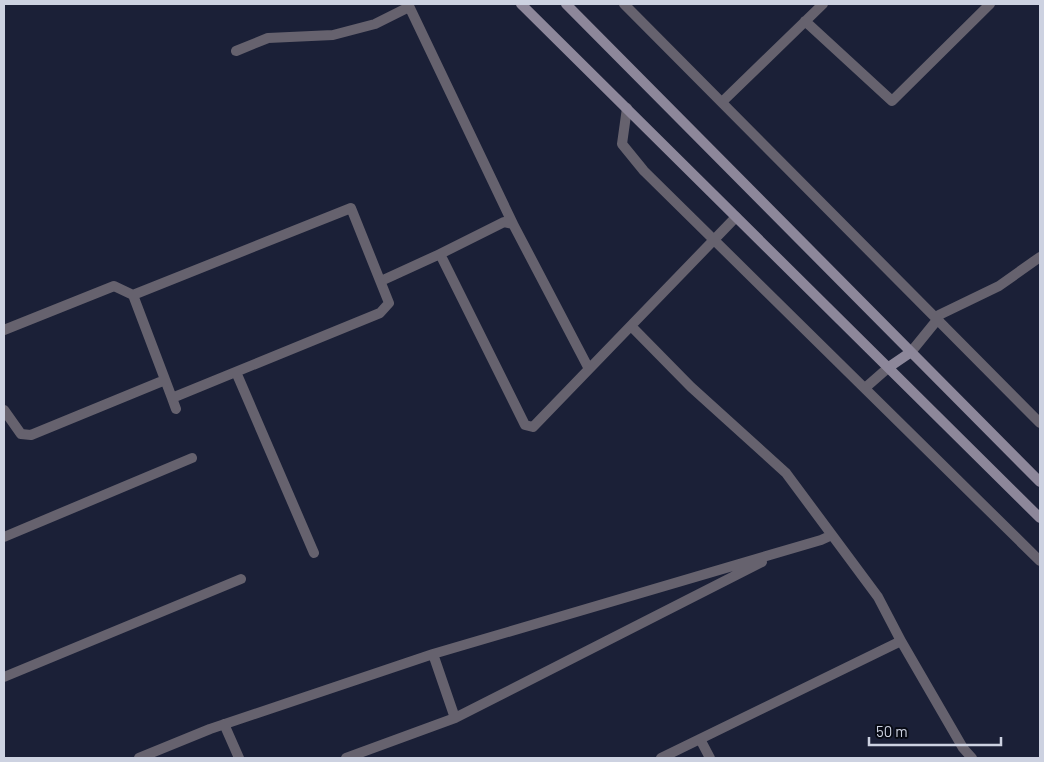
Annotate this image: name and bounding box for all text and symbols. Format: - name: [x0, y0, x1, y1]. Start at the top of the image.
- scale bar: [869, 714, 1002, 746]
- text: 50 m: [876, 722, 908, 740]

